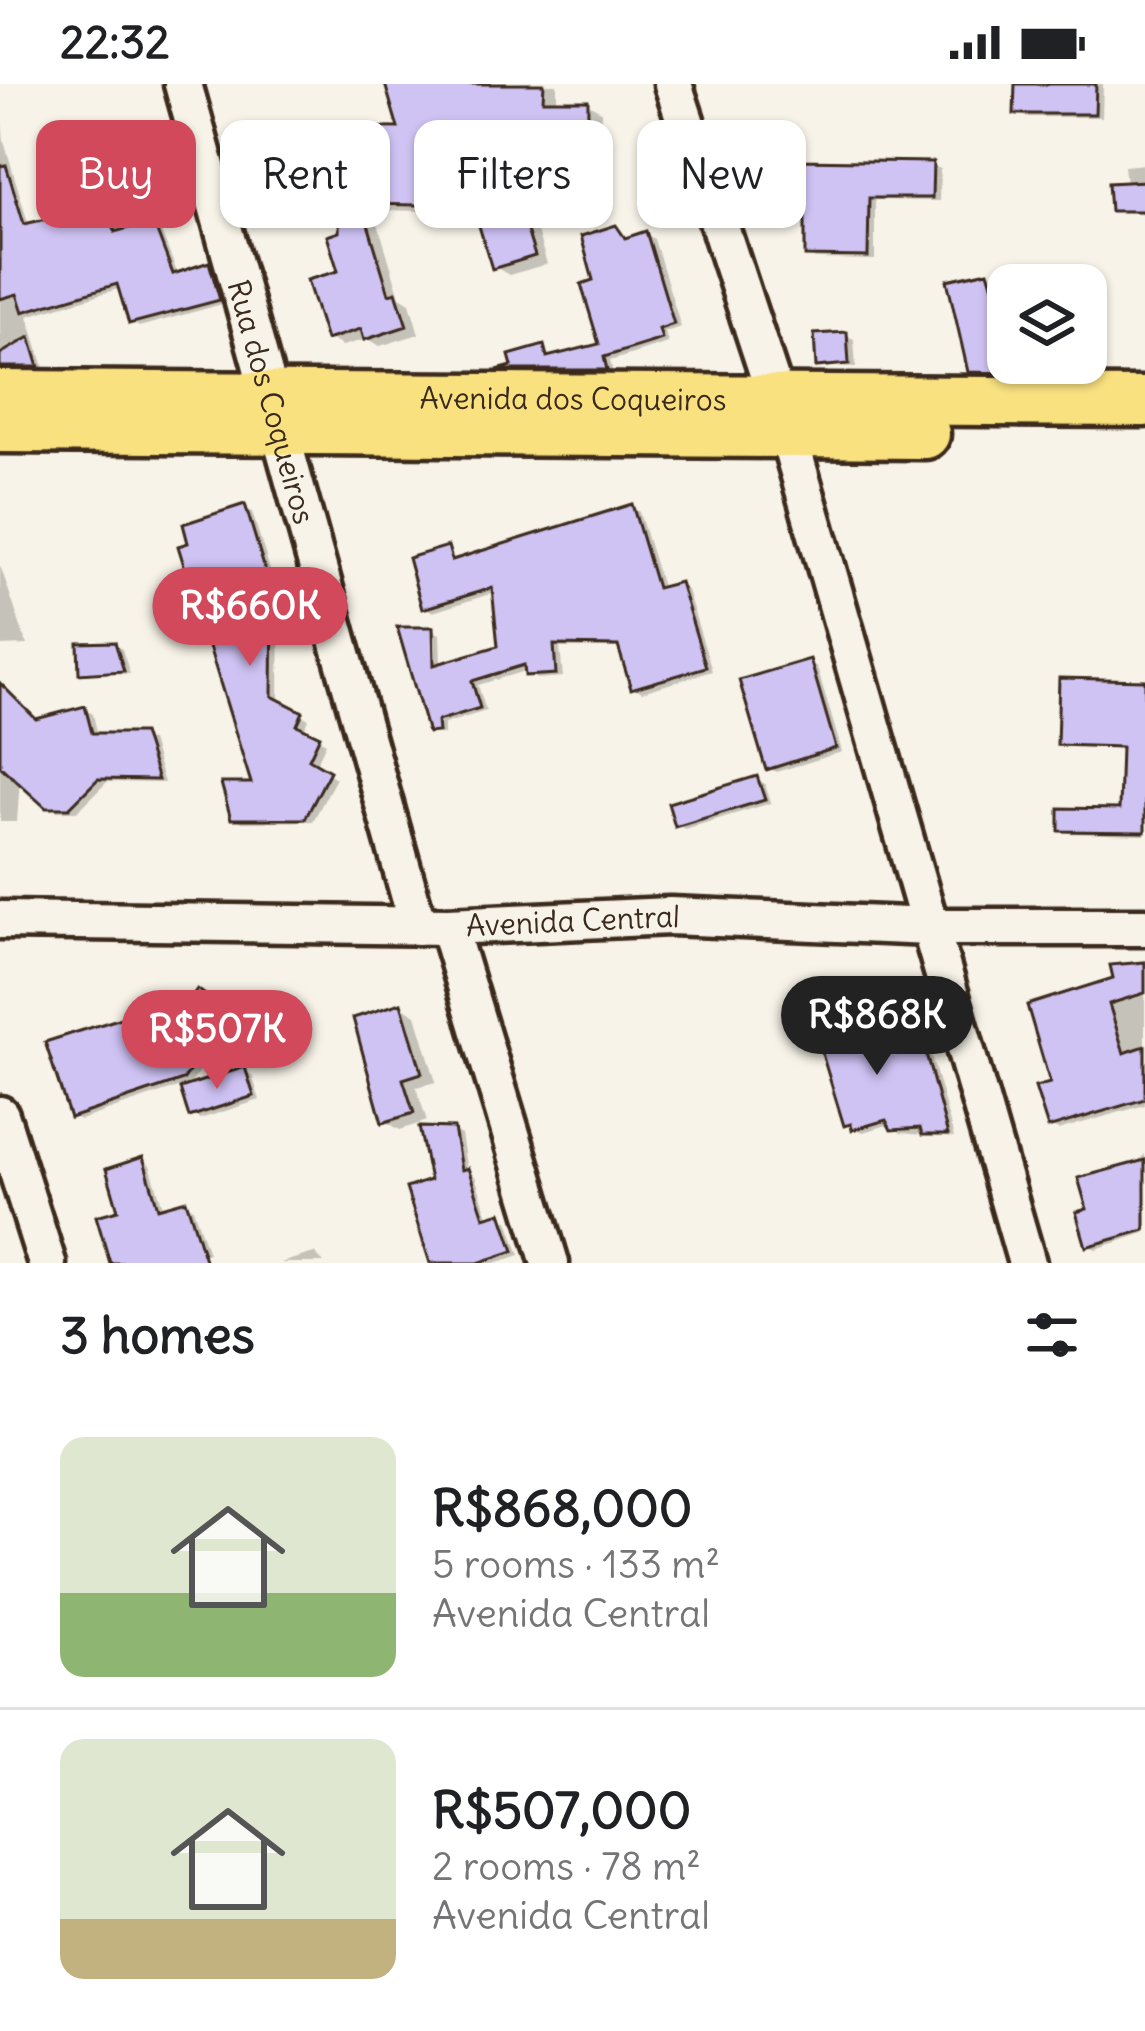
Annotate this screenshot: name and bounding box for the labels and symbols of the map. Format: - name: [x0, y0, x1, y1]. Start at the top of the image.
- street label: Rua dos Coqueiros: [220, 276, 324, 528]
- street label: Avenida dos Coqueiros: [419, 379, 727, 418]
- pin: R$660K: [152, 567, 348, 669]
- street label: Avenida Central: [465, 897, 681, 944]
- pin: R$868K: [779, 976, 975, 1078]
- pin: R$507K: [119, 990, 315, 1092]

